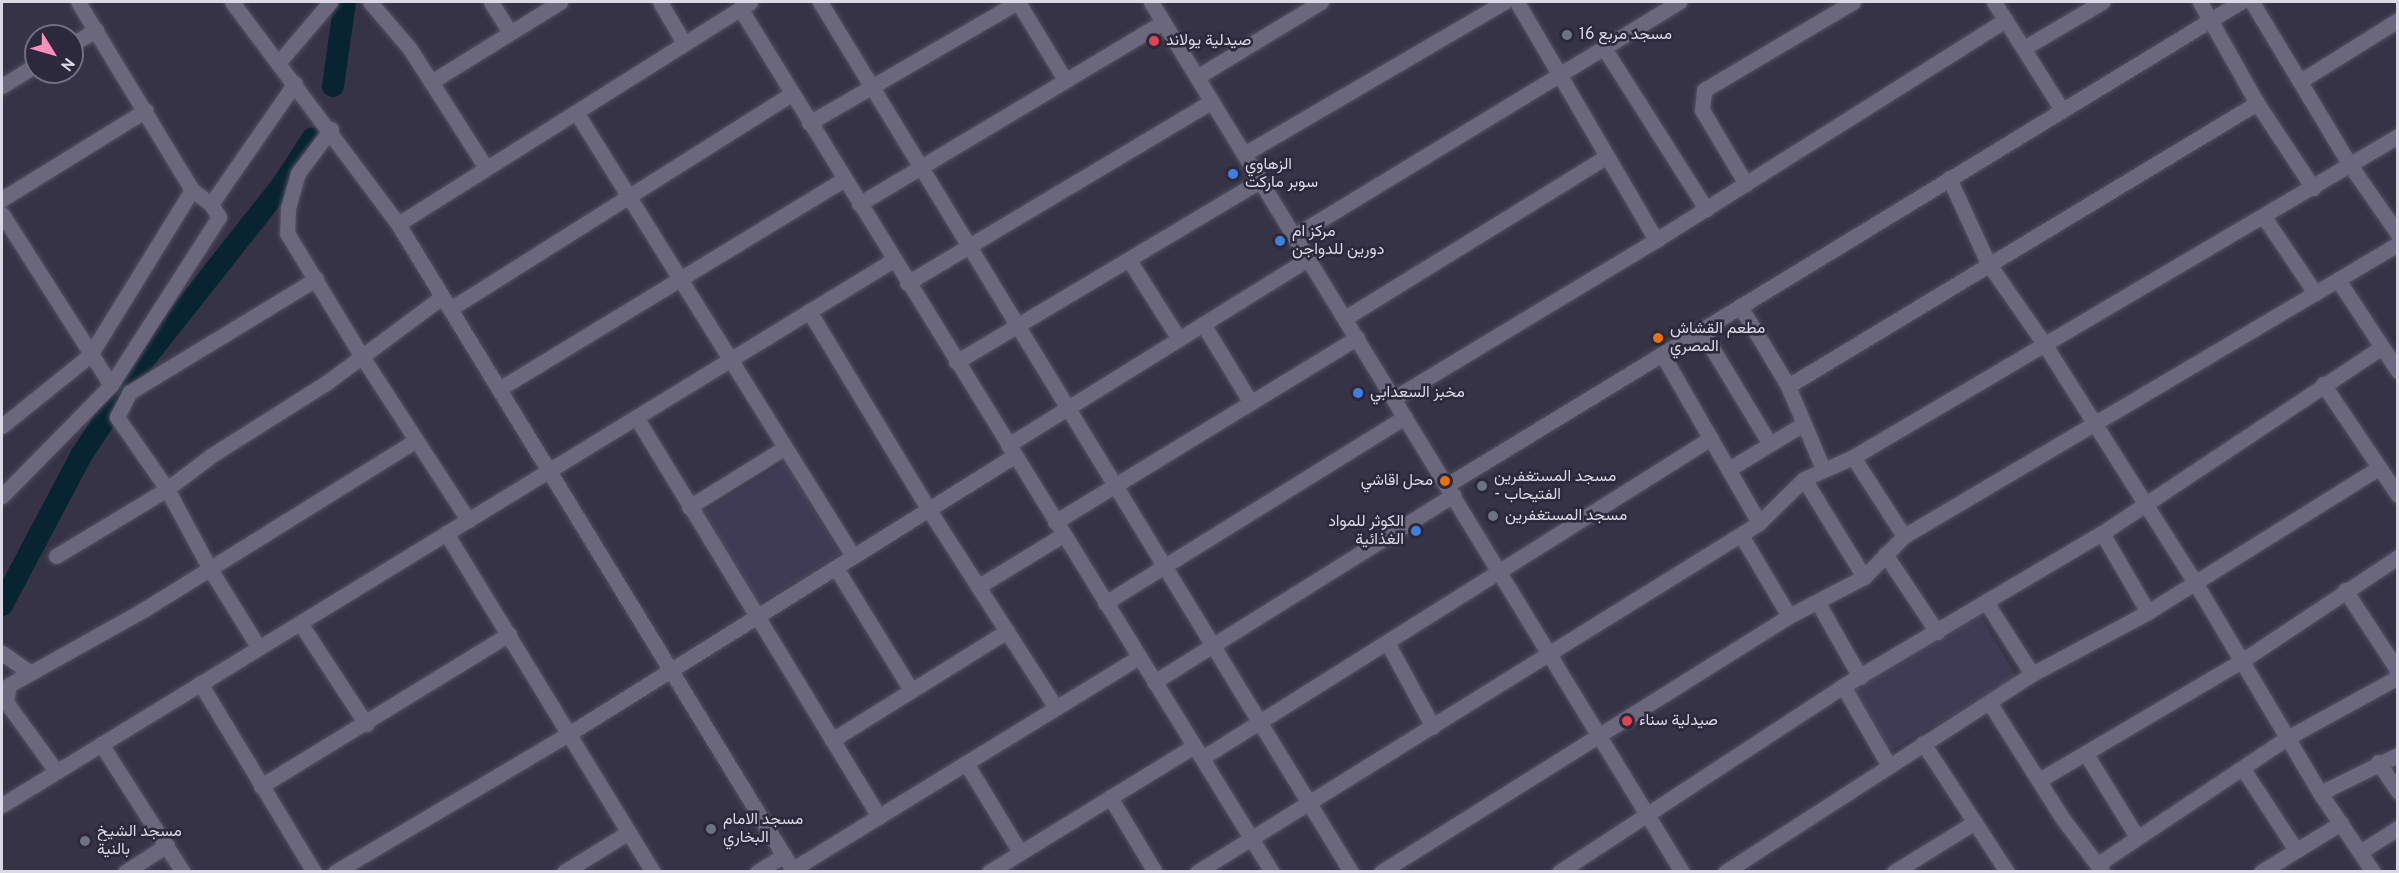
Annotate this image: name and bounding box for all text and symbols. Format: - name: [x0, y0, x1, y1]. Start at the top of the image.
- north arrow: [24, 24, 84, 84]
- place label: مسجد مربع 16: [1579, 25, 1672, 45]
- marker: مسجد مربع 16: [1560, 28, 1574, 42]
- place label: صيدلية يولاند: [1166, 31, 1251, 51]
- marker: صيدلية يولاند: [1147, 34, 1161, 48]
- text: N: [55, 53, 78, 74]
- place label: الزهاوي سوبر ماركت: [1245, 155, 1318, 193]
- marker: الزهاوي سوبر ماركت: [1226, 167, 1240, 181]
- place label: مركز ام دورين للدواجن: [1292, 222, 1384, 260]
- marker: مركز ام دورين للدواجن: [1273, 234, 1287, 248]
- place label: مطعم القشاش المصري: [1670, 319, 1765, 357]
- marker: مطعم القشاش المصري: [1651, 331, 1665, 345]
- place label: مخبز السعدابي: [1370, 383, 1465, 403]
- marker: مخبز السعدابي: [1351, 386, 1365, 400]
- place label: مسجد المستغفرين - الفتيحاب: [1494, 467, 1616, 505]
- place label: محل اقاشي: [1361, 471, 1433, 491]
- marker: محل اقاشي: [1438, 474, 1452, 488]
- marker: مسجد المستغفرين - الفتيحاب: [1475, 479, 1489, 493]
- place label: مسجد المستغفرين: [1505, 506, 1627, 526]
- marker: مسجد المستغفرين: [1486, 509, 1500, 523]
- place label: الكوثر للمواد الغذائية: [1328, 512, 1404, 550]
- marker: الكوثر للمواد الغذائية: [1409, 524, 1423, 538]
- place label: صيدلية سناء: [1639, 711, 1718, 731]
- marker: صيدلية سناء: [1620, 714, 1634, 728]
- place label: مسجد الامام البخاري: [723, 810, 803, 848]
- place label: مسجد الشيخ بالنية: [97, 822, 182, 860]
- marker: مسجد الامام البخاري: [704, 822, 718, 836]
- marker: مسجد الشيخ بالنية: [78, 834, 92, 848]

